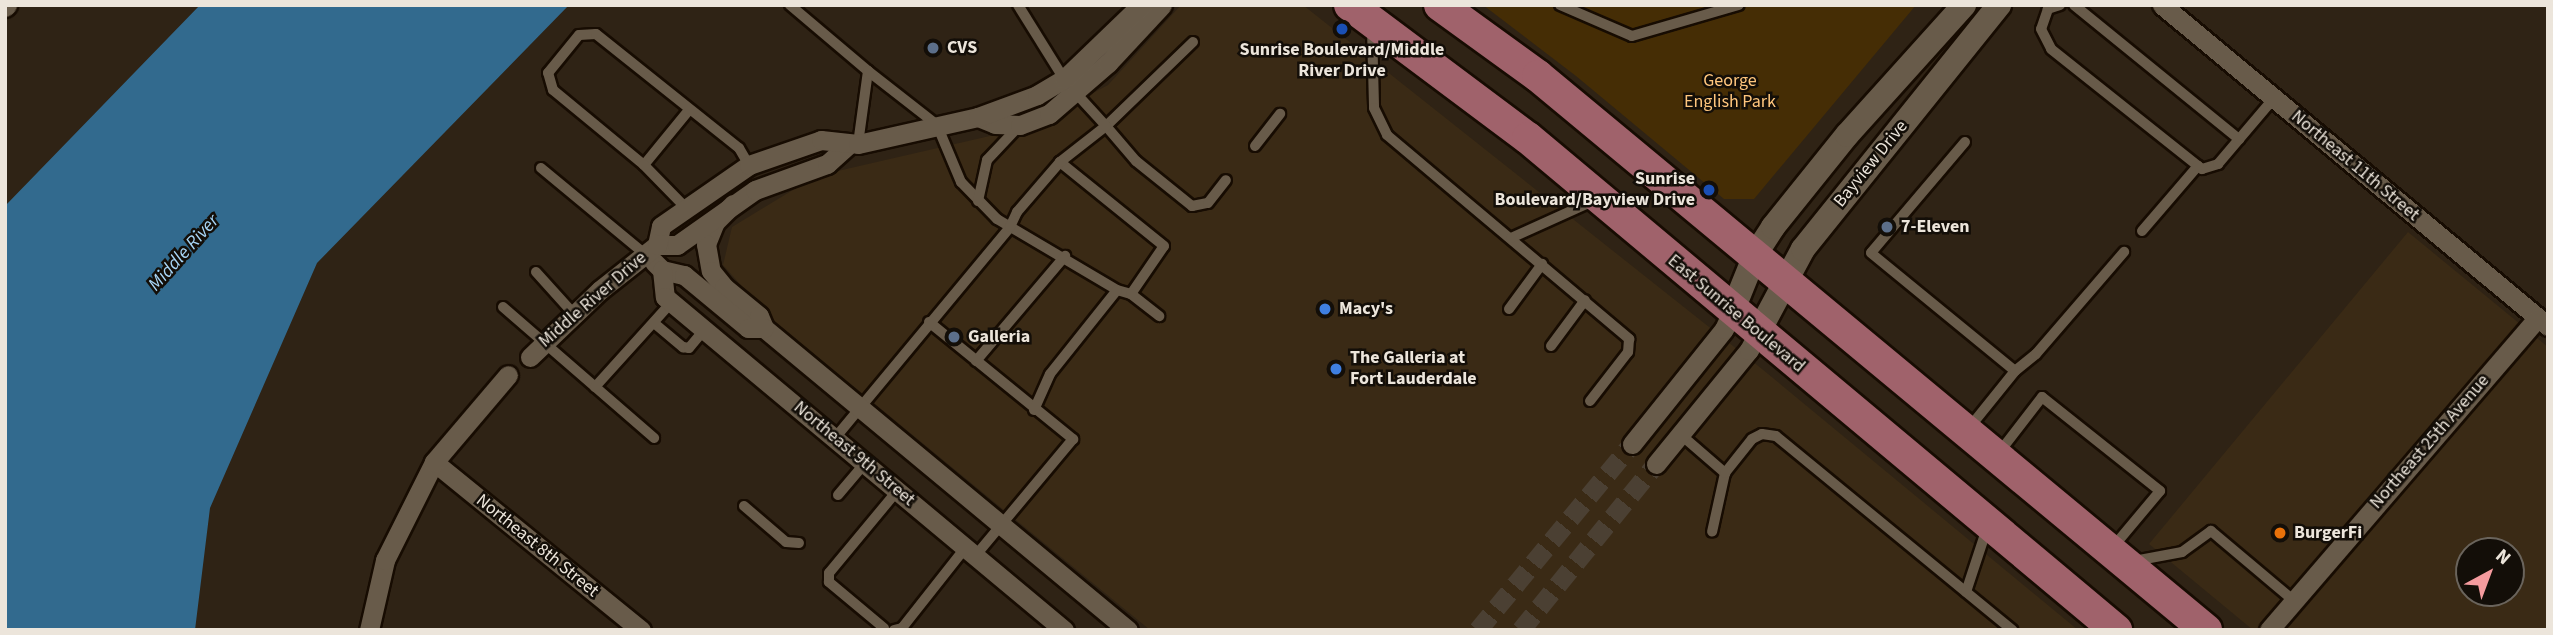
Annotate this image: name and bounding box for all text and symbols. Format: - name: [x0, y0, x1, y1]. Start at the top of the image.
- marker: Sunrise Boulevard/Middle River Drive: [1334, 21, 1350, 37]
- place label: CVS: [947, 37, 977, 59]
- marker: CVS: [925, 40, 941, 56]
- place label: Sunrise Boulevard/Middle River Drive: [1240, 40, 1444, 82]
- park label: George English Park: [1684, 71, 1776, 114]
- street label: Northeast 11th Street: [2287, 106, 2423, 226]
- street label: Bayview Drive: [1829, 116, 1913, 212]
- place label: Sunrise Boulevard/Bayview Drive: [1495, 169, 1695, 212]
- marker: Sunrise Boulevard/Bayview Drive: [1701, 182, 1717, 198]
- water label: Middle River: [144, 210, 224, 296]
- place label: 7-Eleven: [1901, 216, 1970, 238]
- marker: 7-Eleven: [1879, 219, 1895, 235]
- street label: Middle River Drive: [535, 247, 651, 353]
- street label: East Sunrise Boulevard: [1663, 250, 1809, 378]
- place label: Macy's: [1339, 298, 1393, 320]
- marker: Macy's: [1317, 301, 1333, 317]
- place label: Galleria: [968, 326, 1030, 348]
- marker: Galleria: [946, 329, 962, 345]
- place label: The Galleria at Fort Lauderdale: [1350, 348, 1477, 390]
- marker: The Galleria at Fort Lauderdale: [1328, 361, 1344, 377]
- street label: Northeast 25th Avenue: [2366, 370, 2494, 514]
- street label: Northeast 9th Street: [789, 397, 919, 511]
- street label: Northeast 8th Street: [471, 490, 603, 602]
- place label: BurgerFi: [2294, 522, 2362, 544]
- marker: BurgerFi: [2272, 525, 2288, 541]
- north arrow: [2455, 537, 2525, 607]
- text: N: [2489, 543, 2516, 572]

